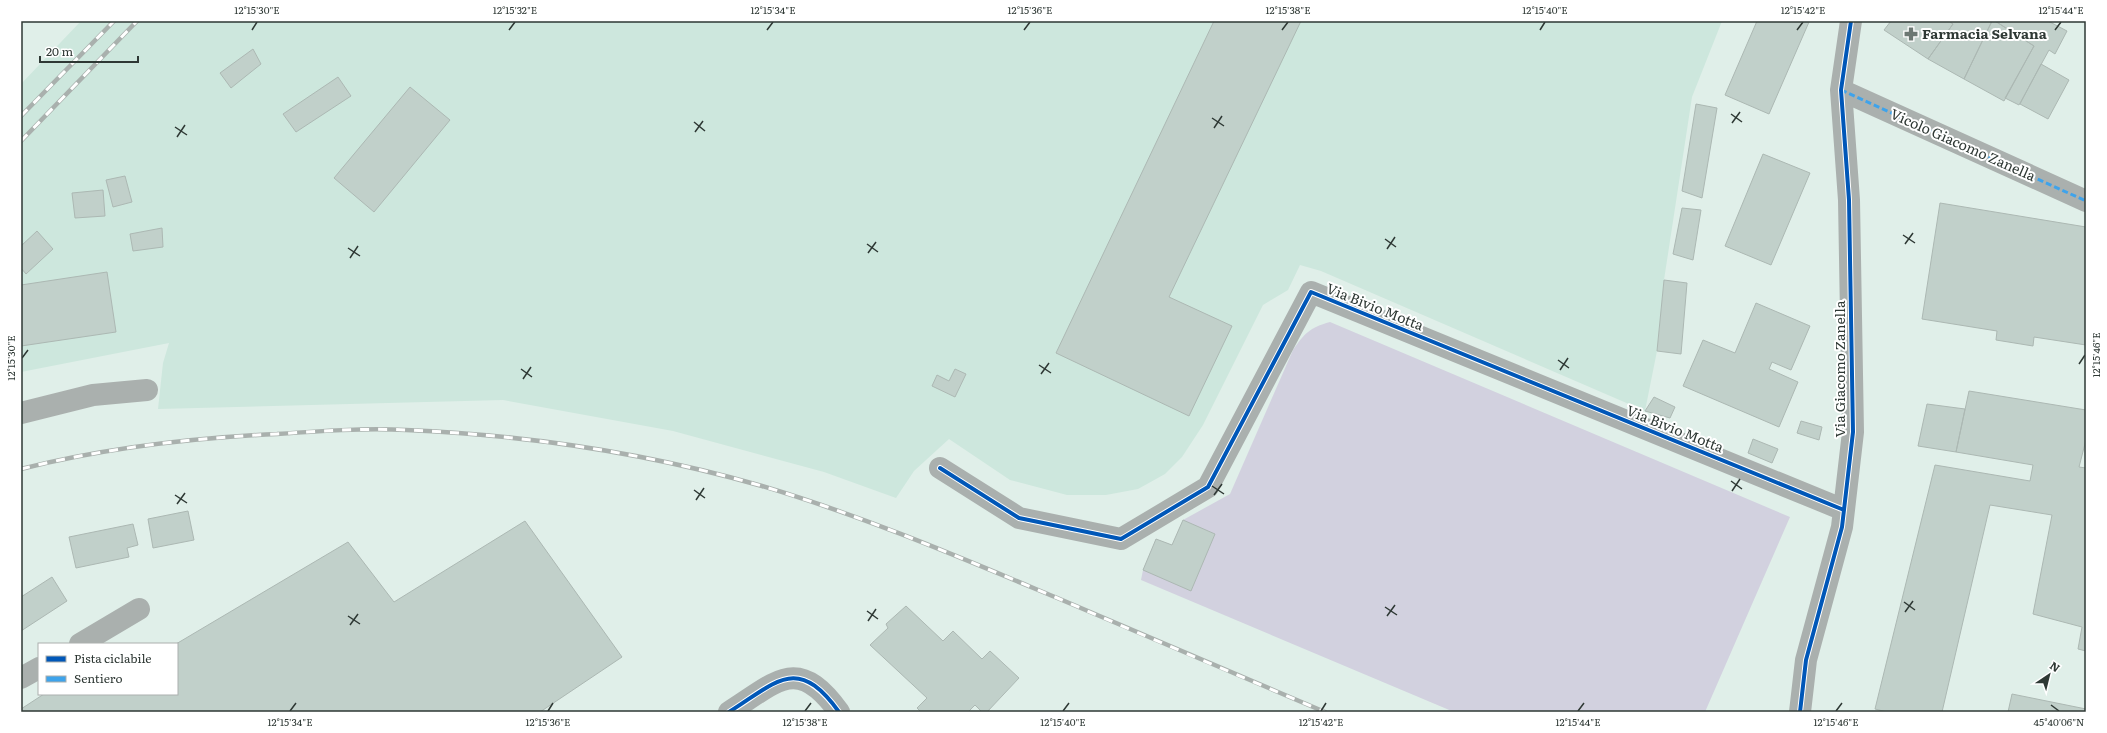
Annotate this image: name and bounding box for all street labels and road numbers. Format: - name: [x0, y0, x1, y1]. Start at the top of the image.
- street label: Vicolo Giacomo Zanella: [1888, 103, 2040, 185]
- street label: Via Bivio Motta: [1324, 277, 1427, 335]
- street label: Via Giacomo Zanella: [1829, 300, 1849, 438]
- street label: Via Bivio Motta: [1624, 399, 1727, 457]

